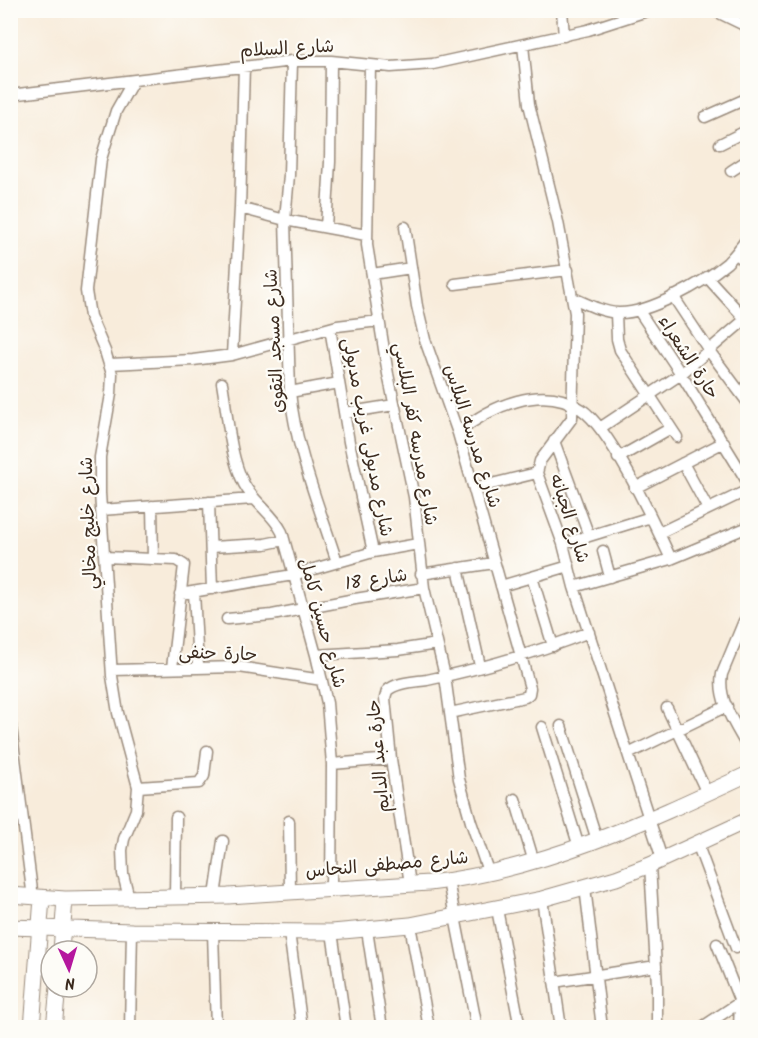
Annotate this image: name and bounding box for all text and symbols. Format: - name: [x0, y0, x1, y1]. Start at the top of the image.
- street label: شارع السلام: [239, 33, 335, 66]
- street label: شارع مسجد التقوى: [257, 268, 294, 414]
- street label: حارة الشعراء: [650, 310, 726, 406]
- street label: شارع مدبولى غريب مدبولى: [333, 335, 400, 539]
- street label: شارع مدرسه كفر البلاسي: [384, 341, 445, 528]
- street label: شارع مدرسه البلاس: [435, 361, 508, 512]
- street label: شارع خليج مخالي: [73, 456, 106, 590]
- street label: شارع الجبانه: [540, 470, 597, 567]
- street label: شارع حسين كامل: [290, 555, 353, 692]
- street label: شارع 18: [343, 561, 409, 600]
- street label: حارة حنفى: [178, 639, 258, 670]
- street label: حارة عبد الدايم: [360, 698, 399, 814]
- street label: شارع مصطفى النحاس: [304, 844, 470, 887]
- north arrow: [39, 939, 99, 999]
- text: N: [64, 970, 76, 995]

